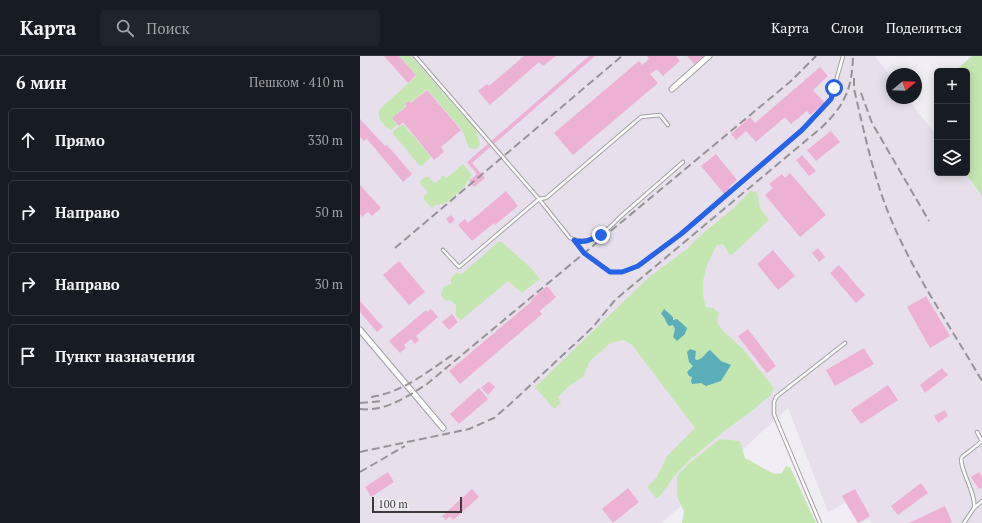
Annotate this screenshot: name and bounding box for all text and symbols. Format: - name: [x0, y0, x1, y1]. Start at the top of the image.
- search box: [100, 10, 380, 46]
- text: Карта: [20, 15, 76, 40]
- icon: search: [114, 17, 136, 39]
- text: Поиск: [146, 18, 190, 38]
- text: Карта: [771, 18, 809, 37]
- text: Слои: [831, 18, 864, 37]
- text: Поделиться: [886, 18, 962, 37]
- north arrow: [886, 68, 922, 104]
- map controls: [934, 68, 970, 176]
- button: +: [934, 68, 970, 104]
- text: 6 мин: [16, 71, 66, 94]
- text: Пешком · 410 m: [249, 73, 344, 91]
- route start: [825, 79, 843, 97]
- button: −: [934, 104, 970, 140]
- icon: ahead: [17, 129, 39, 151]
- text: Прямо: [55, 130, 105, 150]
- text: 330 m: [308, 131, 343, 149]
- button: layers: [934, 140, 970, 176]
- icon: right: [17, 201, 39, 223]
- text: Направо: [55, 202, 120, 222]
- text: 50 m: [315, 203, 343, 221]
- route end: [592, 226, 610, 244]
- icon: right: [17, 273, 39, 295]
- text: Направо: [55, 274, 120, 294]
- text: 30 m: [315, 275, 343, 293]
- icon: arrive: [17, 345, 39, 367]
- text: Пункт назначения: [55, 346, 195, 366]
- scale bar: [372, 495, 462, 514]
- text: 100 m: [378, 497, 408, 511]

